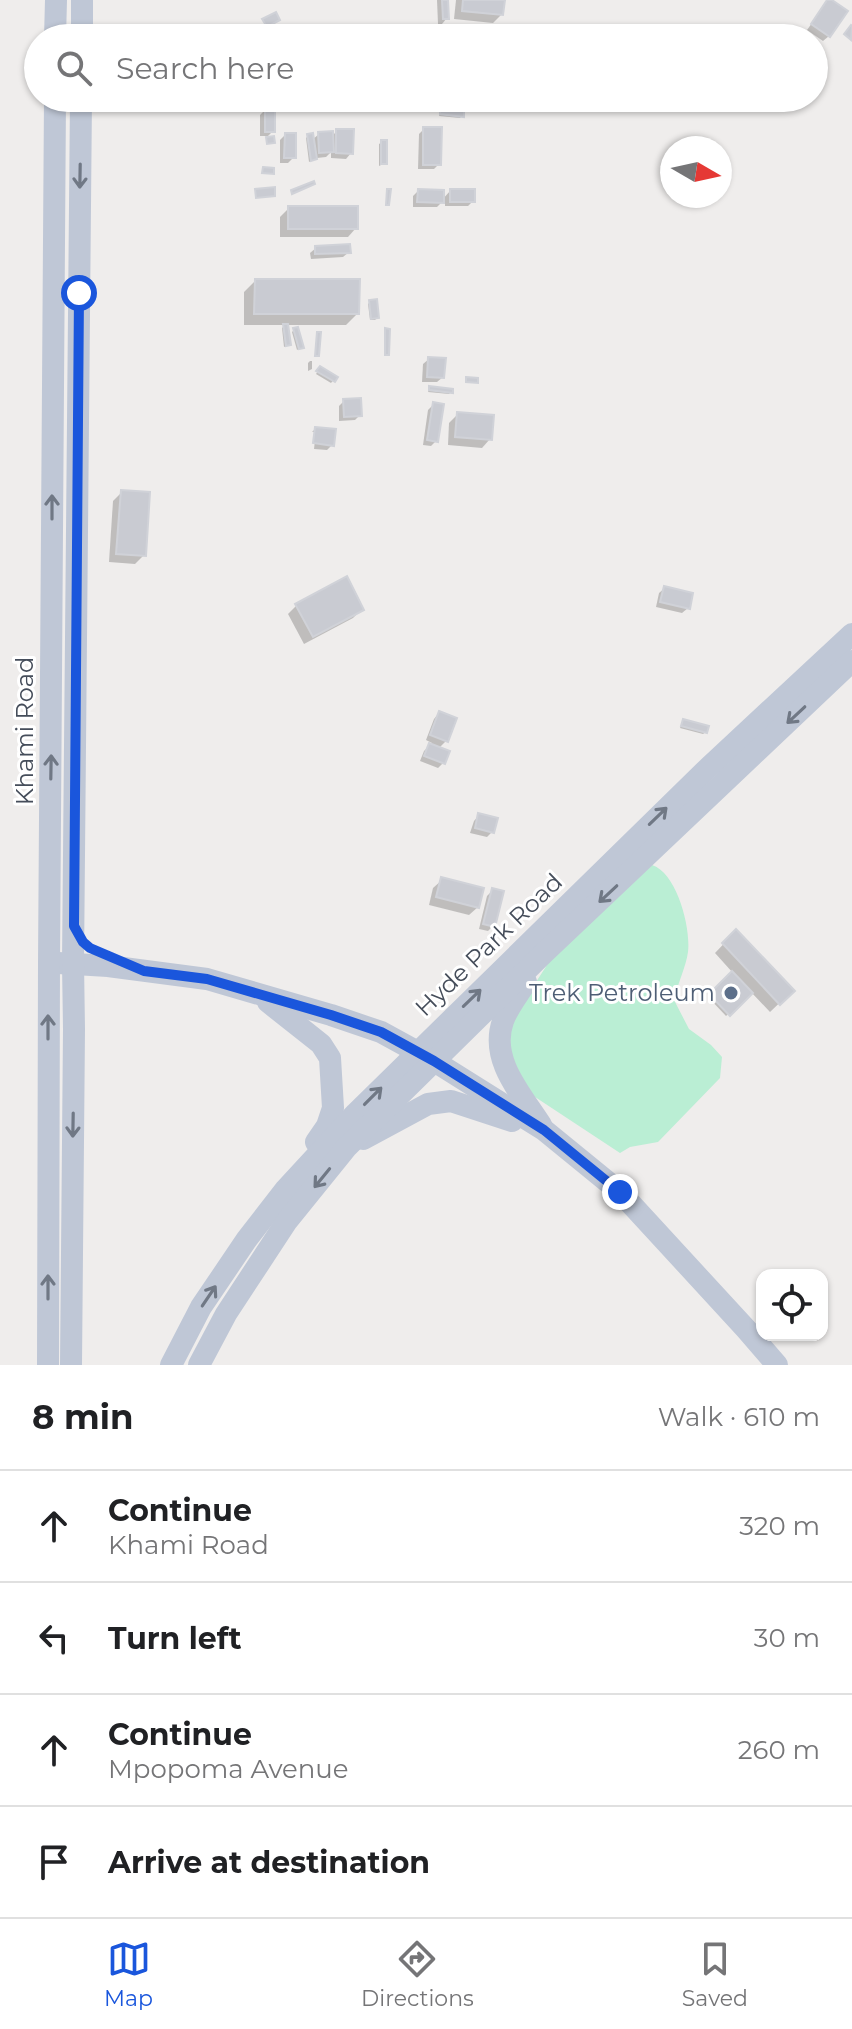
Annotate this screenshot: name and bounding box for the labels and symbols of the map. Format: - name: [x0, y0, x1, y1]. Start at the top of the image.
- north arrow: [660, 136, 732, 208]
- one-way arrow: [72, 162, 88, 189]
- route start: [61, 275, 97, 311]
- one-way arrow: [44, 494, 60, 521]
- street label: Khami Road: [10, 657, 39, 805]
- one-way arrow: [786, 705, 806, 724]
- one-way arrow: [43, 754, 59, 781]
- one-way arrow: [648, 807, 668, 826]
- street label: Hyde Park Road: [409, 867, 568, 1022]
- one-way arrow: [598, 884, 618, 903]
- place label: Trek Petroleum: [529, 978, 715, 1007]
- marker: Trek Petroleum: [722, 984, 740, 1002]
- one-way arrow: [462, 988, 482, 1007]
- one-way arrow: [40, 1014, 56, 1041]
- one-way arrow: [363, 1087, 382, 1106]
- one-way arrow: [65, 1111, 81, 1138]
- one-way arrow: [313, 1167, 331, 1188]
- route end: [602, 1174, 638, 1210]
- one-way arrow: [40, 1274, 56, 1301]
- one-way arrow: [200, 1286, 217, 1308]

